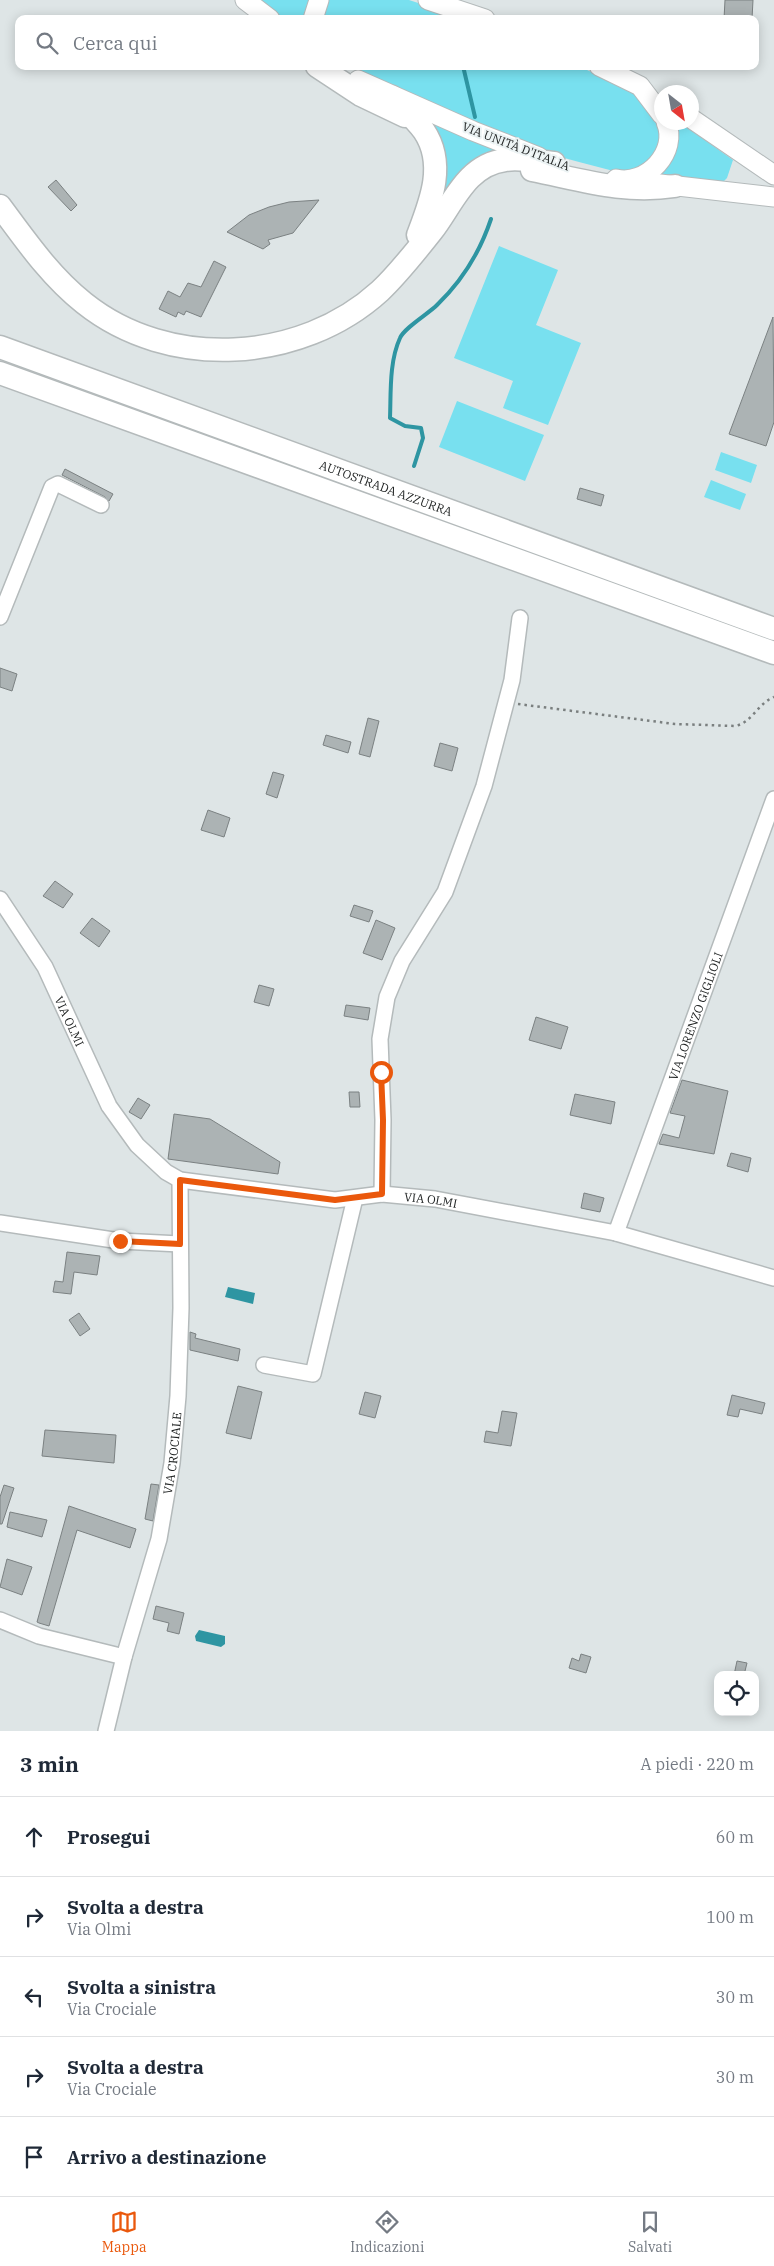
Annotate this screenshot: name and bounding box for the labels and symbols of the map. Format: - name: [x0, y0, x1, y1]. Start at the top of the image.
- north arrow: [654, 85, 699, 130]
- street label: VIA UNITÀ D'ITALIA: [460, 119, 573, 174]
- street label: AUTOSTRADA AZZURRA: [318, 457, 455, 519]
- street label: VIA LORENZO GIGLIOLI: [665, 950, 725, 1082]
- street label: VIA OLMI: [52, 994, 88, 1048]
- route start: [370, 1061, 393, 1084]
- street label: VIA OLMI: [403, 1189, 459, 1211]
- route end: [109, 1230, 132, 1253]
- street label: VIA CROCIALE: [159, 1412, 184, 1495]

